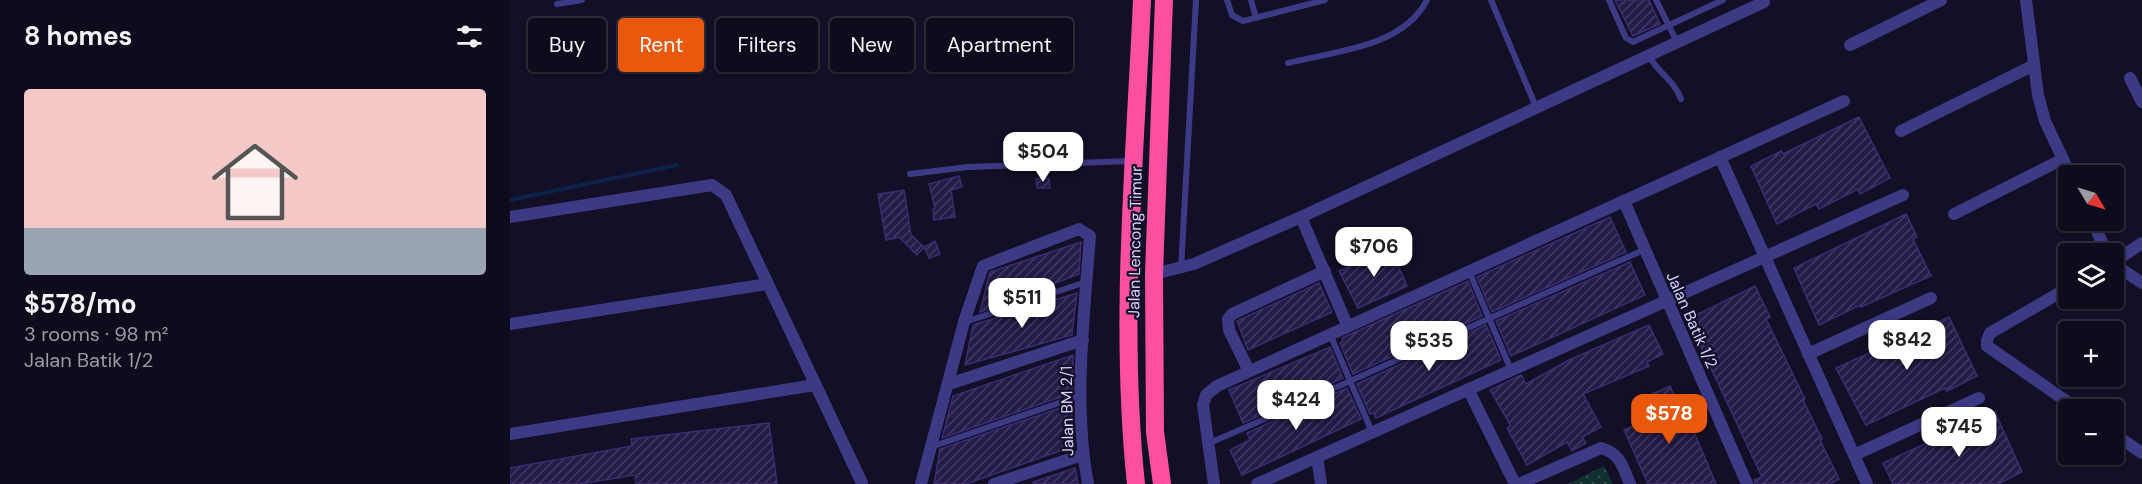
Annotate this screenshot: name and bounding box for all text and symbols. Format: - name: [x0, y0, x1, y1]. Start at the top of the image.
- chip: Buy: [528, 18, 606, 72]
- chip: Rent: [618, 18, 704, 72]
- chip: Filters: [716, 18, 818, 72]
- chip: New: [830, 18, 914, 72]
- chip: Apartment: [926, 18, 1073, 72]
- text: 8 homes: [24, 19, 132, 53]
- icon: filters: [453, 20, 486, 53]
- icon: home: [201, 128, 309, 236]
- pin: $504: [1007, 132, 1079, 183]
- text: $504: [1017, 138, 1069, 164]
- north arrow: [2058, 165, 2124, 231]
- map controls: [2058, 165, 2124, 465]
- street label: Jalan Lencong Timur: [1123, 166, 1147, 318]
- pin: $706: [1338, 227, 1410, 278]
- text: $706: [1349, 233, 1399, 259]
- button: layers: [2058, 243, 2124, 309]
- street label: Jalan Batik 1/2: [1661, 268, 1723, 372]
- pin: $511: [986, 278, 1058, 329]
- text: $511: [1002, 284, 1042, 310]
- text: $578/mo: [24, 287, 137, 321]
- pin: $842: [1871, 320, 1943, 371]
- text: 3 rooms · 98 m²: [24, 321, 168, 347]
- pin: $535: [1393, 321, 1465, 372]
- button: +: [2058, 321, 2124, 387]
- text: $842: [1882, 326, 1932, 352]
- text: $535: [1404, 327, 1454, 353]
- text: Jalan Batik 1/2: [24, 347, 153, 373]
- street label: Jalan BM 2/1: [1056, 366, 1078, 456]
- pin: $424: [1260, 380, 1332, 431]
- text: $424: [1271, 386, 1321, 412]
- pin: $578: [1633, 394, 1705, 445]
- button: −: [2058, 399, 2124, 465]
- text: $578: [1645, 400, 1693, 426]
- pin: $745: [1923, 407, 1995, 458]
- text: $745: [1935, 413, 1983, 439]

